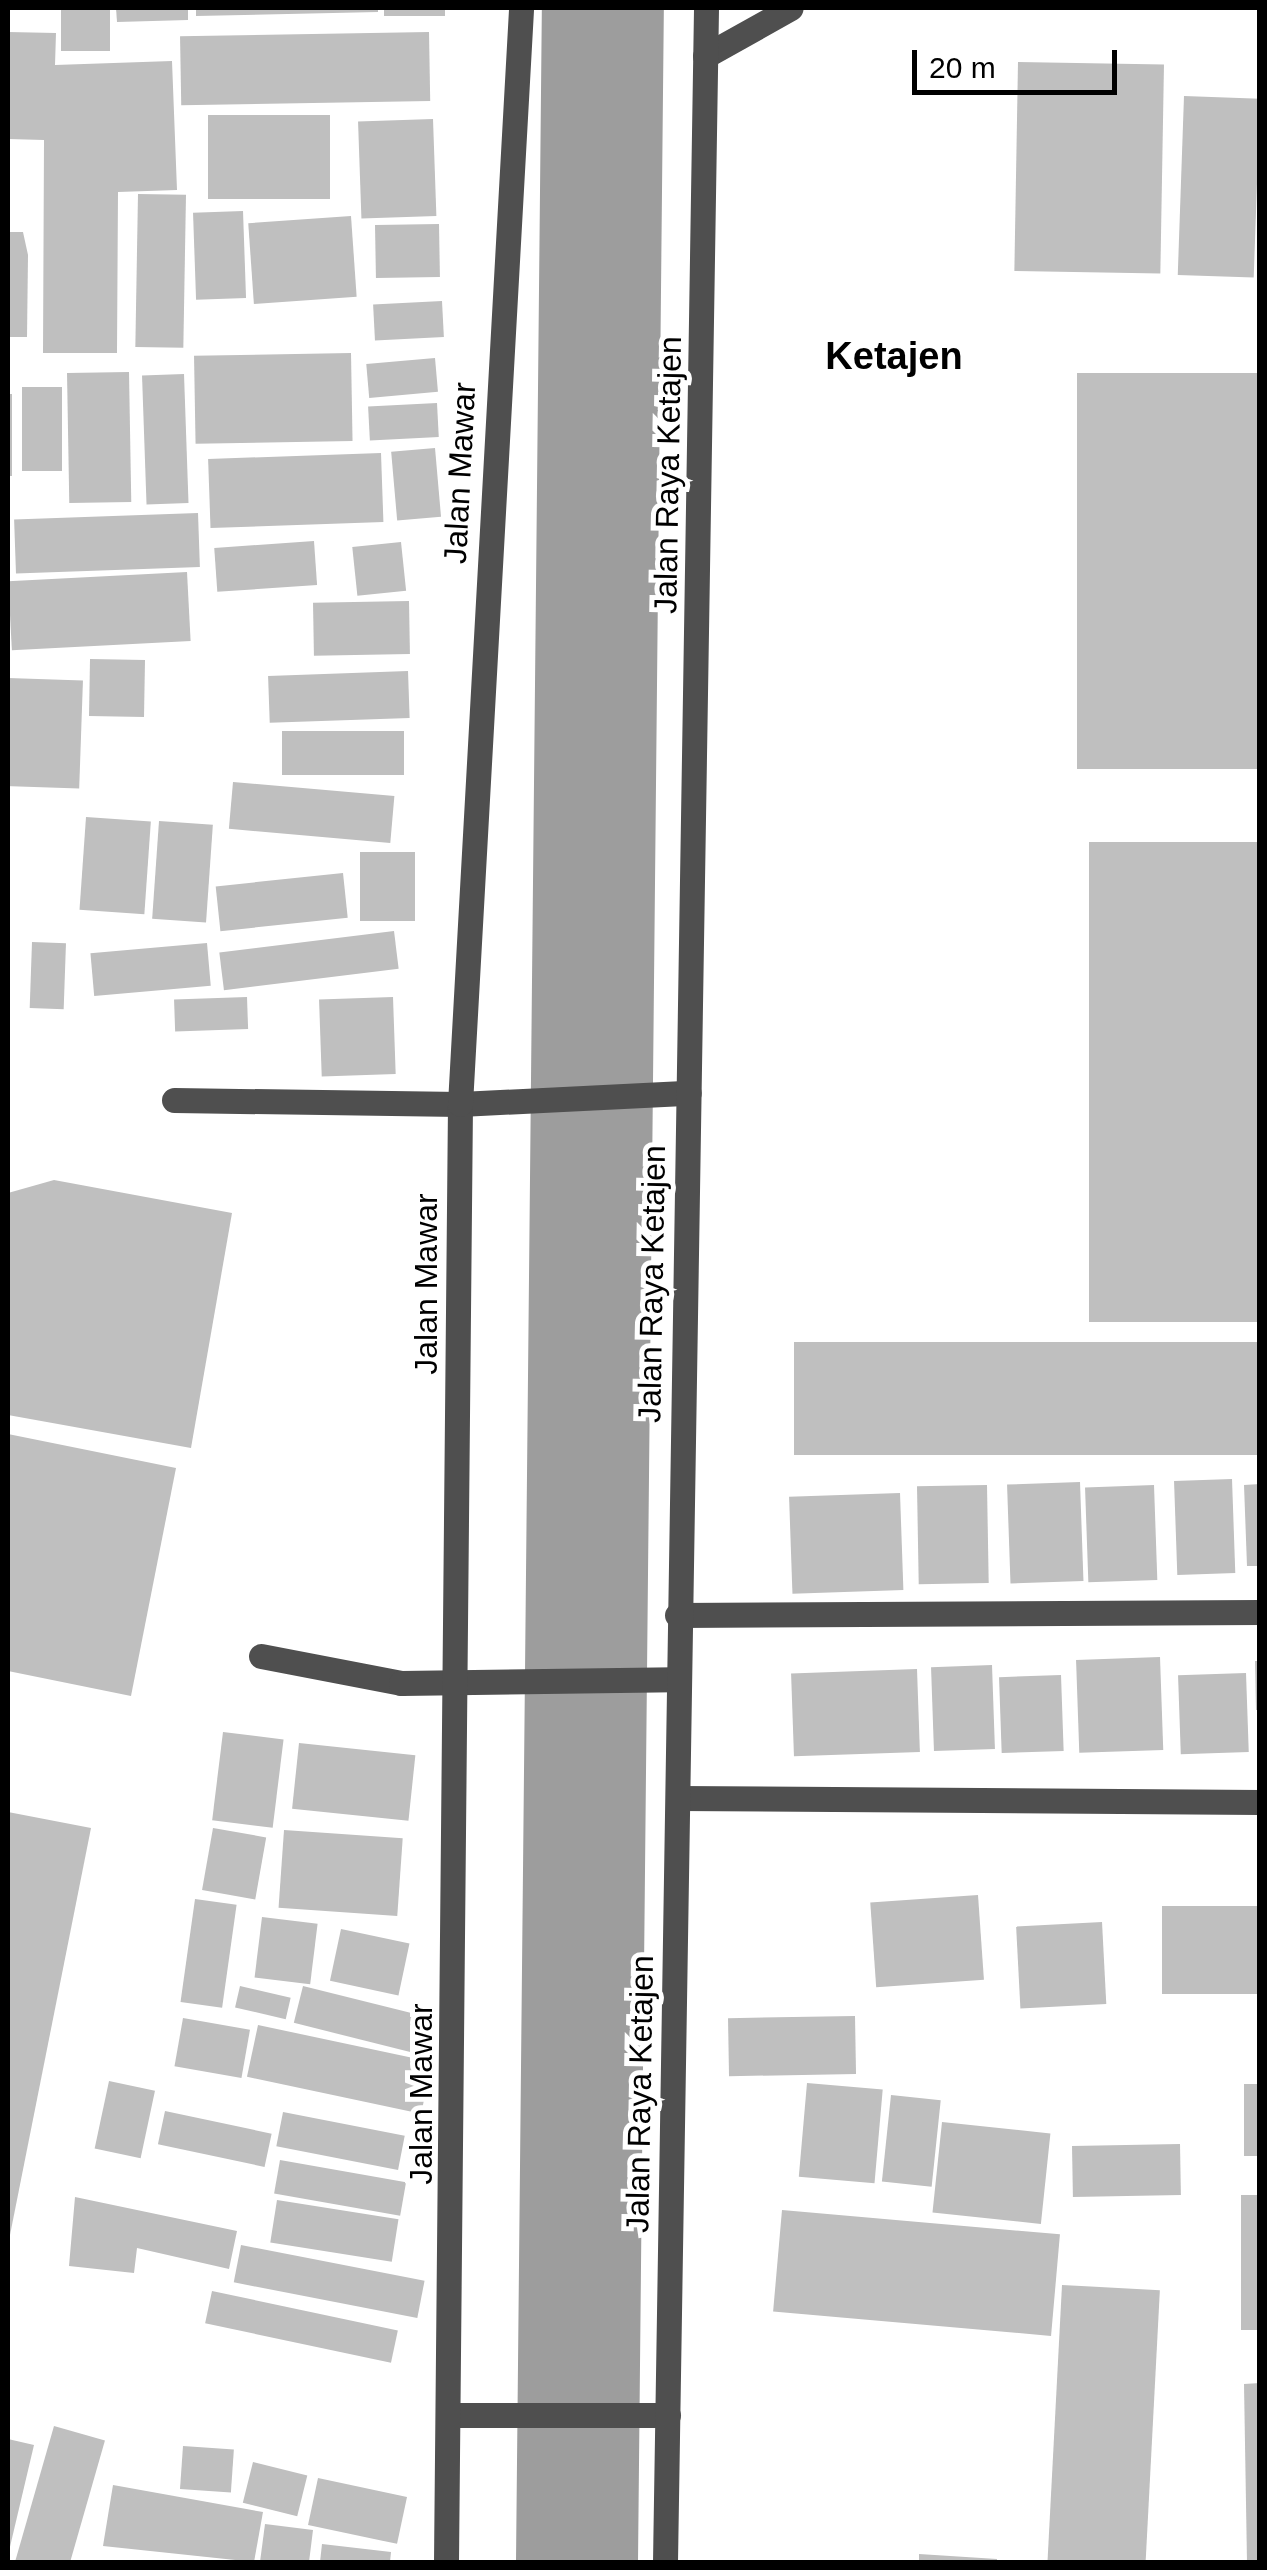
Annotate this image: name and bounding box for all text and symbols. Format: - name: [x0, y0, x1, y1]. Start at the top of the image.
- scale bar: [917, 30, 1122, 92]
- text: 20 m: [929, 51, 996, 84]
- district label: Ketajen: [825, 334, 963, 380]
- street label: Jalan Raya Ketajen: [646, 336, 690, 614]
- street label: Jalan Mawar: [436, 381, 484, 565]
- street label: Jalan Raya Ketajen: [630, 1145, 674, 1423]
- street label: Jalan Mawar: [407, 1193, 445, 1375]
- street label: Jalan Raya Ketajen: [618, 1955, 662, 2233]
- street label: Jalan Mawar: [402, 2003, 440, 2185]

